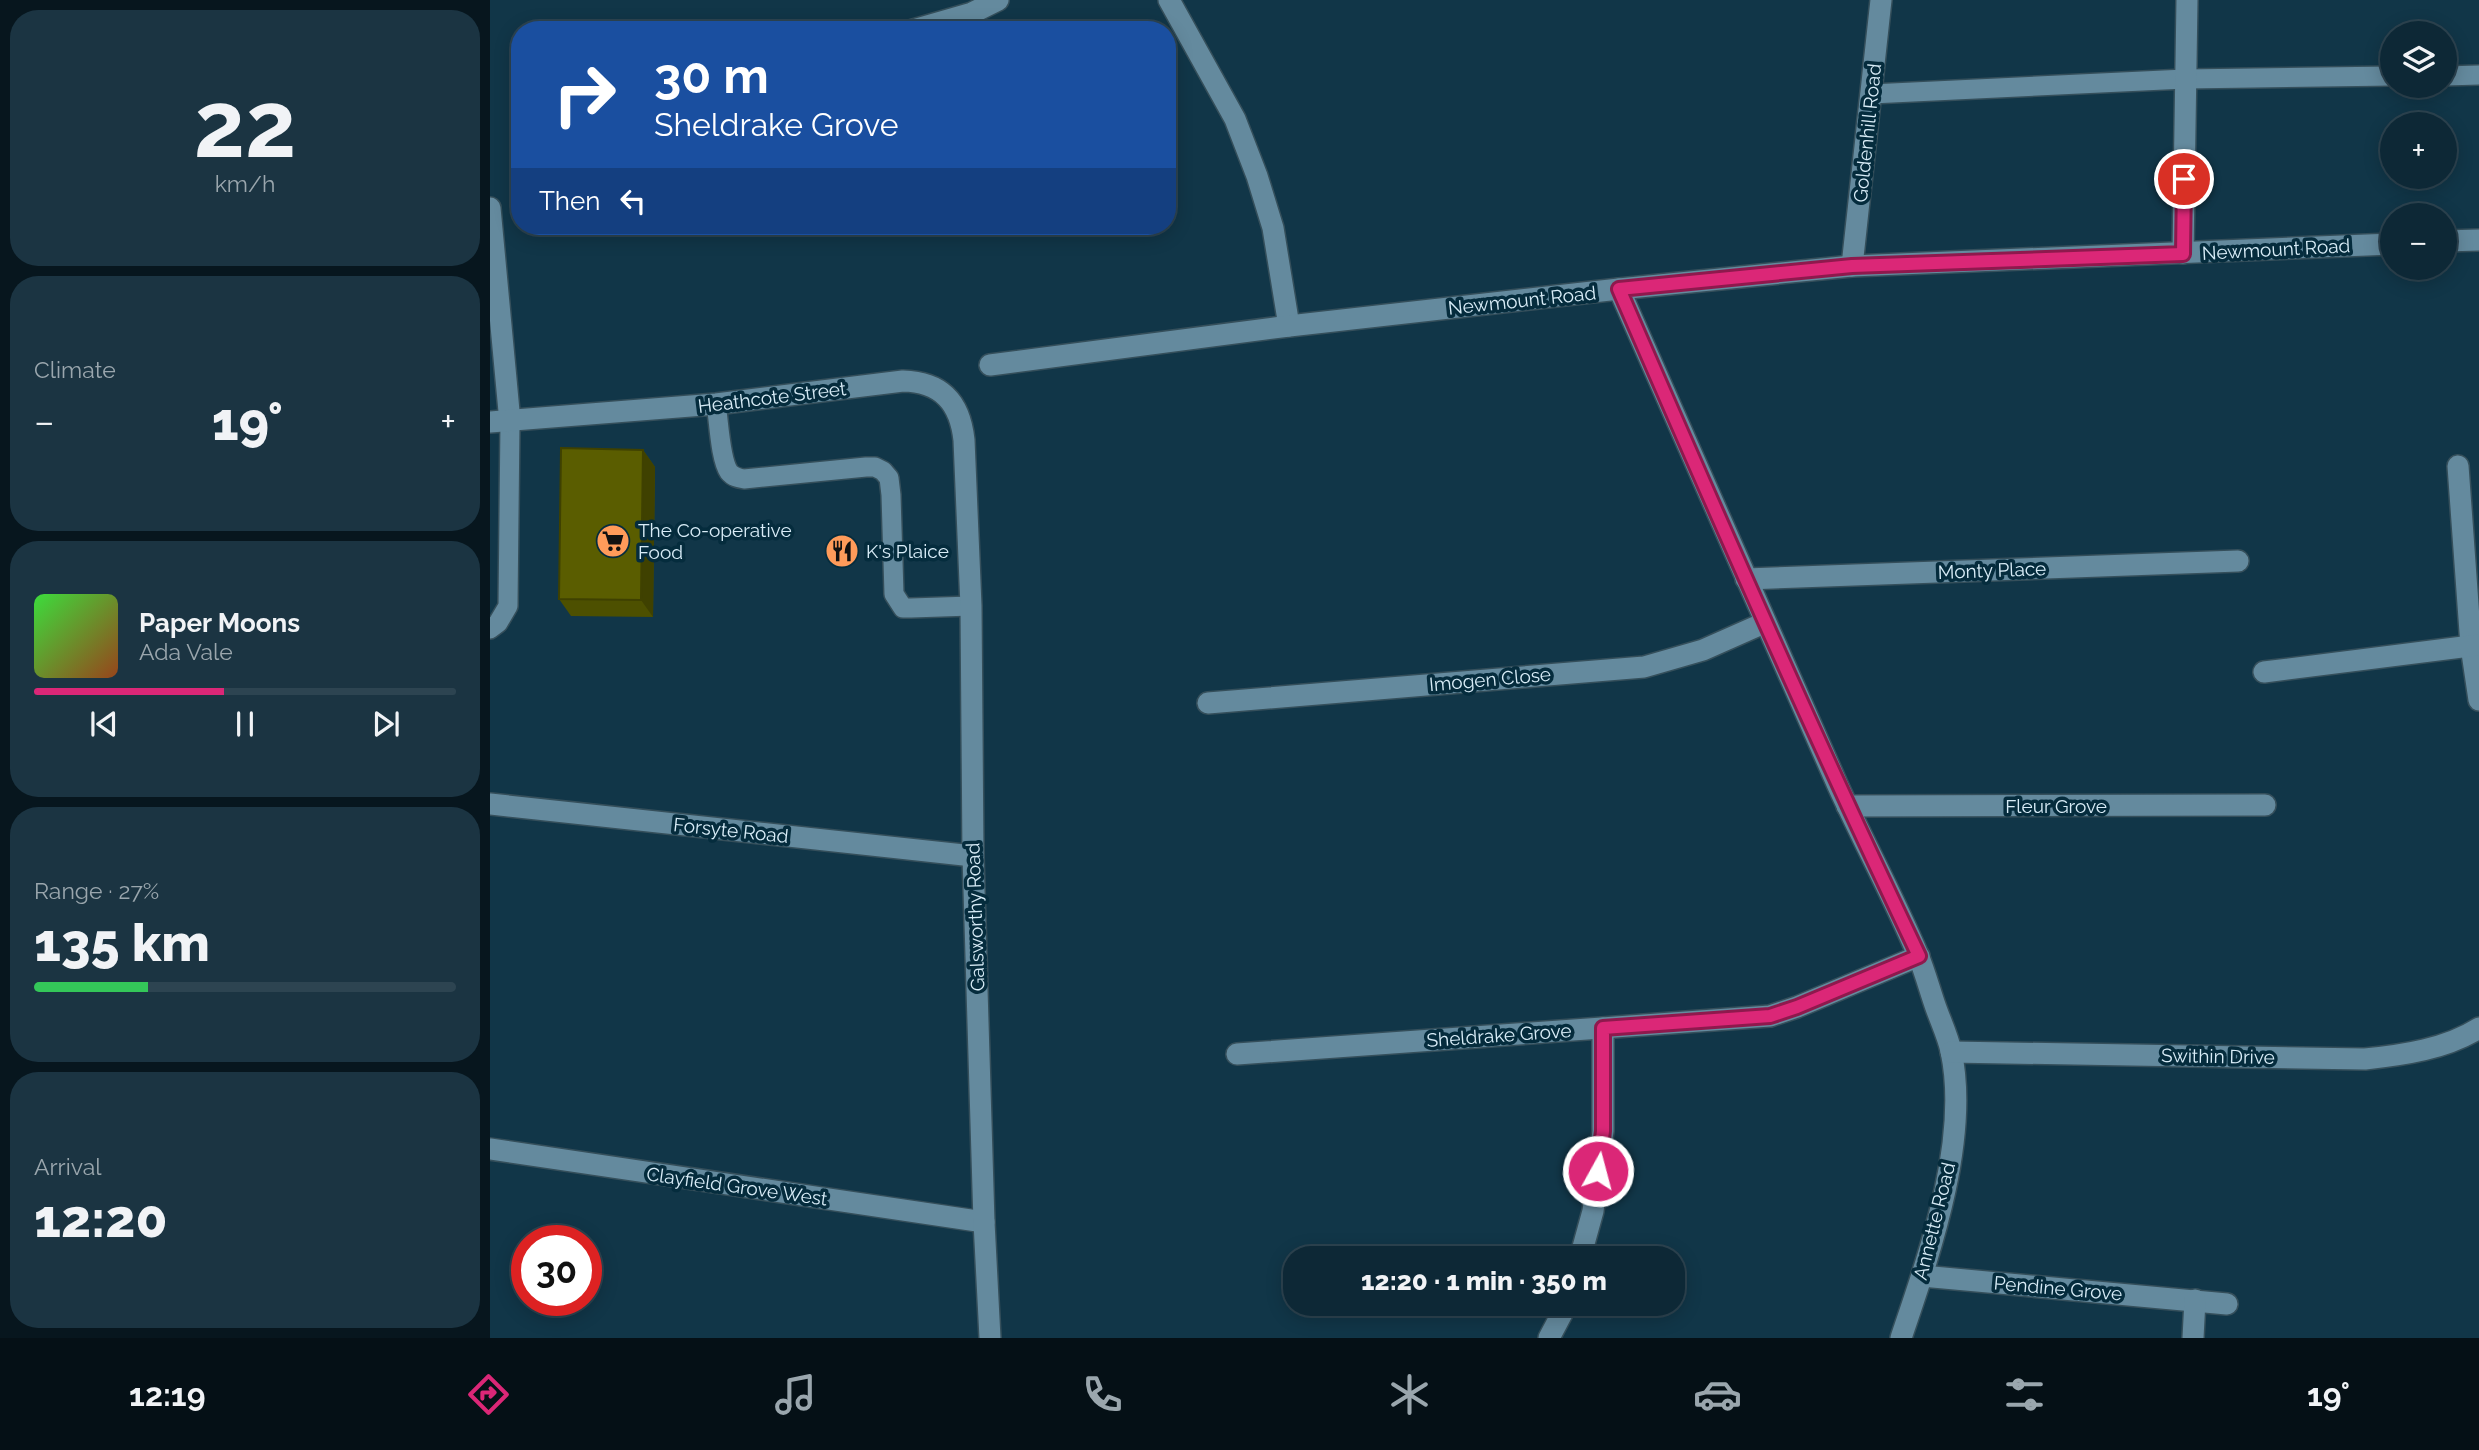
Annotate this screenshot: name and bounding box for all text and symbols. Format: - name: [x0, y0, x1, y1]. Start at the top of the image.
- map controls: [2380, 21, 2457, 280]
- button: layers: [2380, 21, 2457, 98]
- text: 30 m: [654, 47, 769, 104]
- icon: right: [539, 49, 630, 140]
- street label: Goldenhill Road: [1849, 62, 1885, 204]
- text: 22: [194, 71, 296, 178]
- text: Sheldrake Grove: [654, 106, 898, 143]
- button: +: [2380, 112, 2457, 189]
- pin: [2154, 149, 2214, 209]
- icon: arrive: [2165, 160, 2203, 198]
- text: km/h: [215, 170, 275, 197]
- icon: left: [614, 182, 652, 220]
- text: Then: [539, 186, 600, 216]
- button: −: [2380, 203, 2457, 280]
- street label: Newmount Road: [2201, 234, 2351, 264]
- street label: Newmount Road: [1447, 281, 1597, 319]
- text: Climate: [34, 356, 116, 383]
- street label: Heathcote Street: [697, 377, 848, 417]
- text: 19°: [212, 391, 283, 452]
- text: −: [34, 399, 54, 444]
- text: +: [440, 399, 456, 444]
- place label: The Co-operative Food: [638, 519, 792, 563]
- supermarket icon: The Co-operative Food: [594, 522, 632, 560]
- restaurant icon: K's Plaice: [823, 532, 861, 570]
- place label: K's Plaice: [866, 540, 949, 562]
- street label: Monty Place: [1937, 557, 2047, 583]
- text: Paper Moons: [139, 608, 300, 638]
- text: Ada Vale: [139, 638, 233, 665]
- street label: Imogen Close: [1428, 663, 1552, 695]
- icon: previous: [85, 705, 123, 743]
- icon: pause: [226, 705, 264, 743]
- icon: next: [367, 705, 405, 743]
- street label: Fleur Grove: [2005, 795, 2107, 817]
- street label: Forsyte Road: [672, 813, 790, 847]
- street label: Galsworthy Road: [961, 842, 989, 992]
- text: Range · 27%: [34, 877, 159, 904]
- text: 135 km: [34, 912, 210, 973]
- street label: Sheldrake Grove: [1426, 1019, 1572, 1051]
- street label: Swithin Drive: [2161, 1044, 2275, 1068]
- position arrow: [1561, 1134, 1635, 1208]
- text: Arrival: [34, 1153, 101, 1180]
- street label: Annette Road: [1909, 1160, 1959, 1282]
- street label: Clayfield Grove West: [645, 1162, 829, 1210]
- text: 12:20: [34, 1188, 167, 1249]
- speed limit sign: 30: [511, 1225, 602, 1316]
- text: 12:20 · 1 min · 350 m: [1361, 1266, 1607, 1296]
- street label: Pendine Grove: [1993, 1271, 2123, 1305]
- icon: directions: [464, 1370, 513, 1419]
- icon: music: [771, 1370, 820, 1419]
- icon: phone: [1078, 1370, 1127, 1419]
- icon: climate: [1385, 1370, 1434, 1419]
- icon: car: [1693, 1370, 1742, 1419]
- icon: filters: [2000, 1370, 2049, 1419]
- text: 12:19: [129, 1376, 206, 1413]
- text: 19°: [2307, 1376, 2350, 1413]

